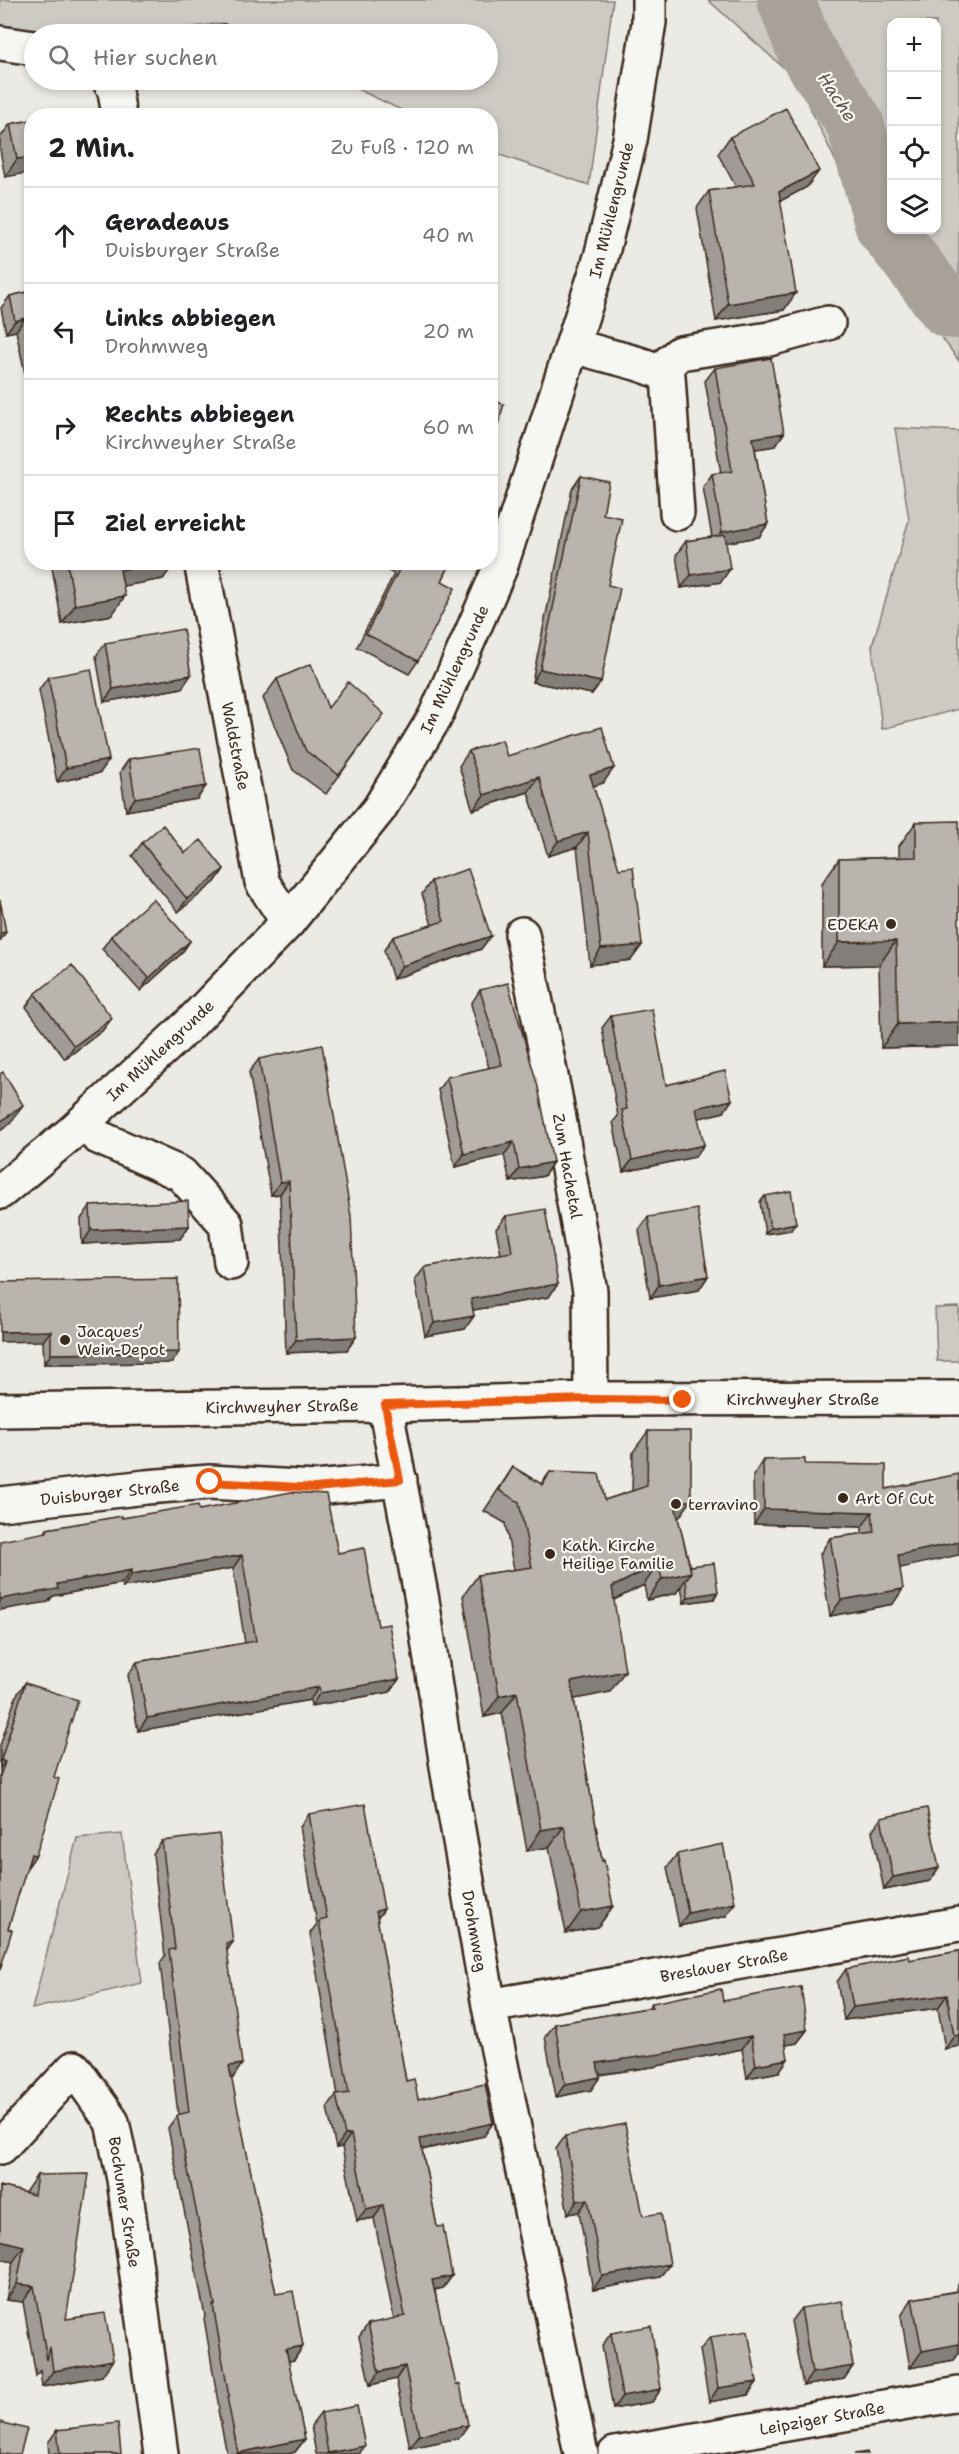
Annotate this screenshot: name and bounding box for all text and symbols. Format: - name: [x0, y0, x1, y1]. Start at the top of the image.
- map controls: [887, 18, 941, 234]
- button: +: [887, 18, 941, 72]
- search box: [24, 24, 498, 90]
- icon: search: [45, 41, 78, 74]
- text: Hier suchen: [93, 43, 218, 72]
- water label: Hache: [812, 68, 862, 126]
- button: −: [887, 72, 941, 126]
- button: locate: [887, 126, 941, 180]
- text: 2 Min.: [48, 130, 135, 165]
- text: Zu Fuß · 120 m: [331, 134, 474, 160]
- street label: Im Mühlengrunde: [584, 140, 639, 280]
- button: layers: [887, 180, 941, 234]
- text: Geradeaus: [105, 208, 229, 237]
- icon: ahead: [48, 219, 81, 252]
- text: 40 m: [422, 222, 474, 248]
- text: Duisburger Straße: [105, 237, 280, 263]
- text: Links abbiegen: [105, 304, 276, 333]
- icon: left: [48, 315, 81, 348]
- text: 20 m: [423, 318, 474, 344]
- text: Drohmweg: [105, 333, 208, 359]
- text: Rechts abbiegen: [105, 400, 294, 429]
- icon: right: [48, 411, 81, 444]
- text: 60 m: [422, 414, 474, 440]
- text: Kirchweyher Straße: [105, 429, 297, 455]
- icon: arrive: [48, 507, 81, 540]
- text: Ziel erreicht: [105, 509, 246, 538]
- street label: Im Mühlengrunde: [415, 601, 494, 737]
- street label: Waldstraße: [217, 700, 254, 792]
- place label: EDEKA: [827, 914, 879, 935]
- marker: EDEKA: [884, 917, 898, 931]
- street label: Im Mühlengrunde: [102, 995, 219, 1106]
- street label: Zum Hachetal: [548, 1112, 587, 1221]
- place label: Jacques’ Wein-Depot: [77, 1321, 166, 1360]
- marker: Jacques’ Wein-Depot: [58, 1333, 72, 1347]
- route end: [669, 1386, 695, 1412]
- street label: Kirchweyher Straße: [726, 1389, 880, 1410]
- street label: Kirchweyher Straße: [205, 1395, 359, 1418]
- route start: [196, 1468, 222, 1494]
- street label: Duisburger Straße: [39, 1475, 181, 1510]
- place label: Art Of Cut: [855, 1488, 935, 1509]
- marker: Art Of Cut: [836, 1491, 850, 1505]
- place label: terravino: [688, 1494, 758, 1515]
- marker: terravino: [669, 1497, 683, 1511]
- place label: Kath. Kirche Heilige Familie: [562, 1535, 674, 1574]
- marker: Kath. Kirche Heilige Familie: [543, 1547, 557, 1561]
- street label: Drohmweg: [457, 1889, 492, 1974]
- street label: Breslauer Straße: [659, 1944, 790, 1987]
- street label: Bochumer Straße: [104, 2135, 145, 2269]
- street label: Leipziger Straße: [758, 2397, 886, 2440]

